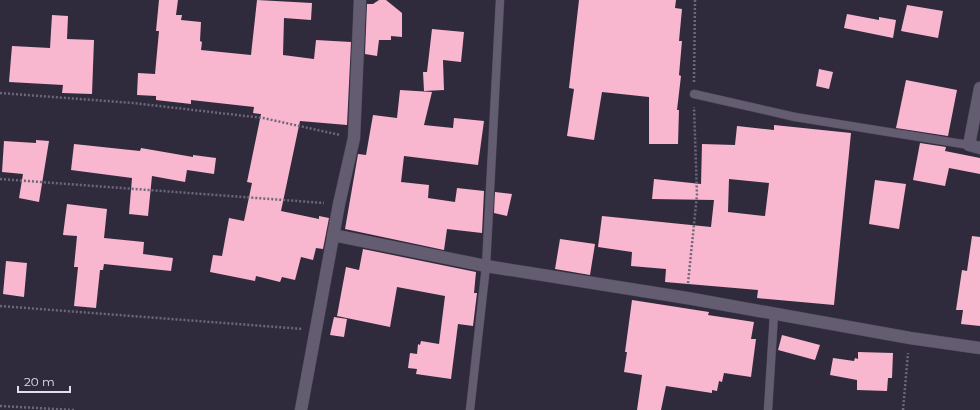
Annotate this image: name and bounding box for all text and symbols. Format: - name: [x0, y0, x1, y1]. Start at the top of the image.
- scale bar: [18, 368, 70, 394]
- text: 20 m: [24, 374, 55, 389]

